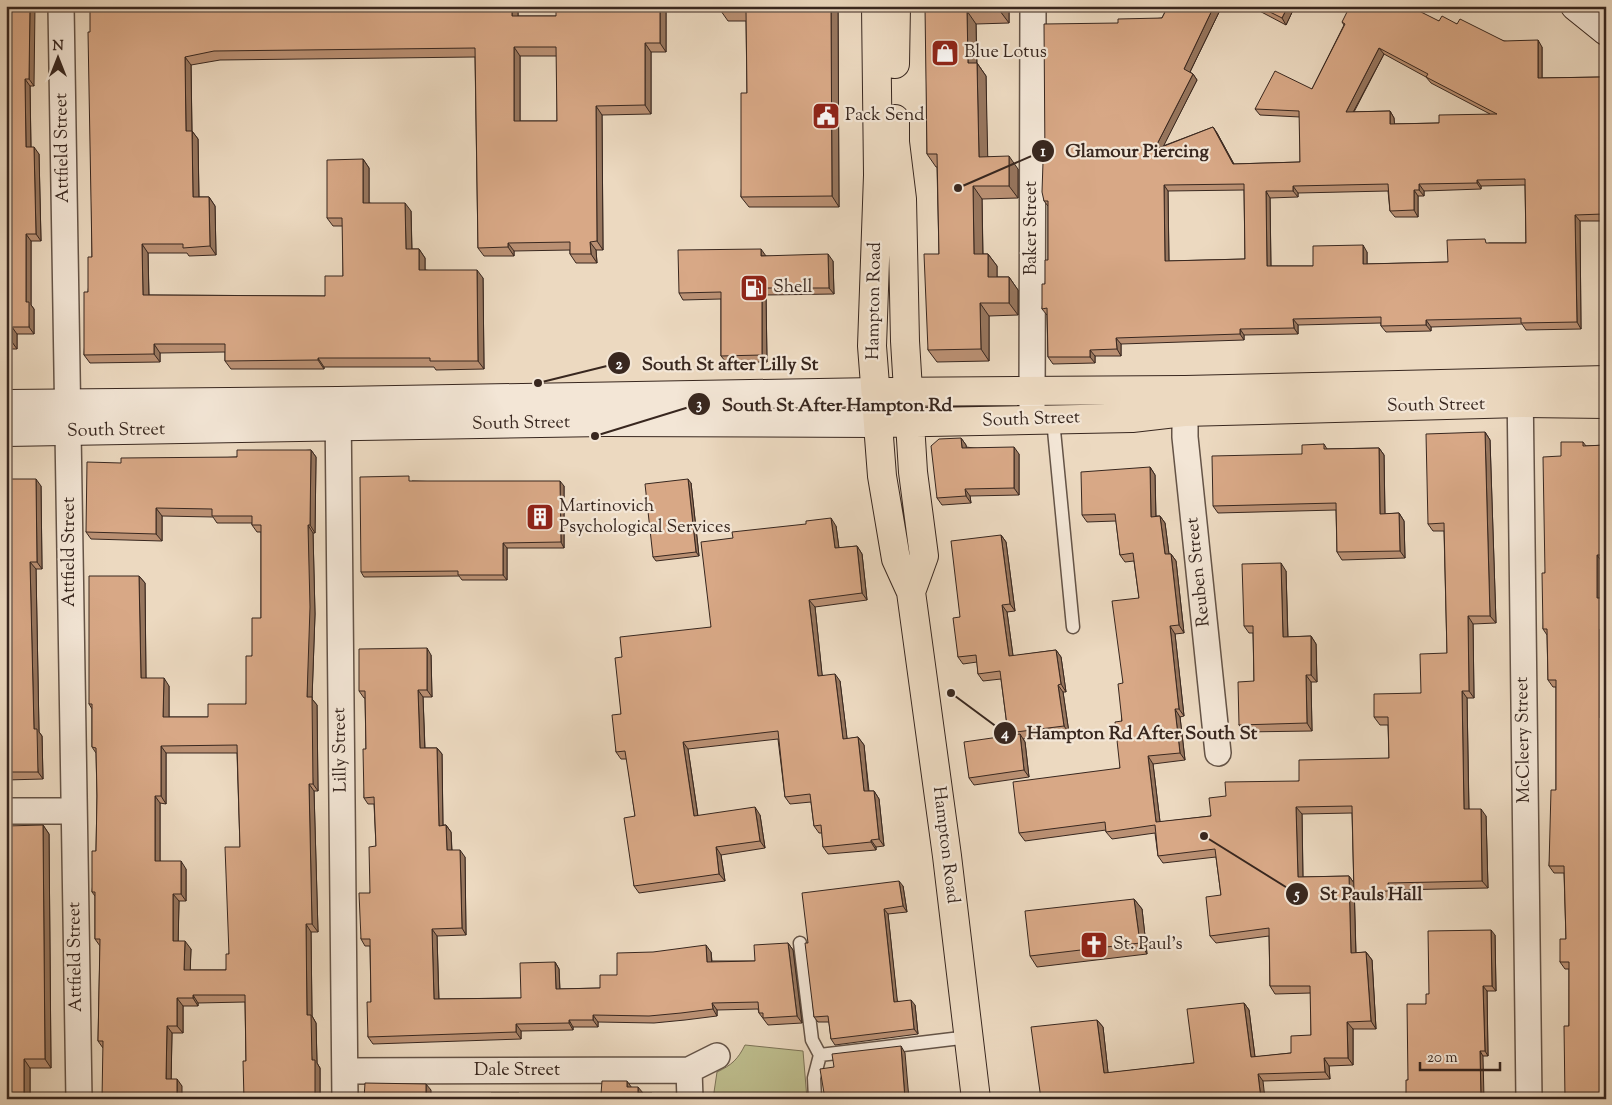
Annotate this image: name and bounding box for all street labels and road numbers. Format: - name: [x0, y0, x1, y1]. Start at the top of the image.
- street label: Attfield Street: [49, 93, 77, 203]
- street label: Baker Street: [1019, 181, 1045, 275]
- street label: Hampton Road: [861, 242, 889, 360]
- street label: South Street: [1387, 392, 1485, 420]
- street label: South Street: [982, 405, 1080, 435]
- street label: South Street: [472, 410, 570, 438]
- street label: South Street: [67, 417, 165, 445]
- street label: Attfield Street: [57, 497, 83, 607]
- street label: Reuben Street: [1180, 516, 1218, 628]
- street label: McCleery Street: [1510, 676, 1538, 804]
- street label: Lilly Street: [327, 707, 355, 793]
- street label: Hampton Road: [925, 785, 965, 905]
- street label: Attfield Street: [62, 902, 90, 1012]
- street label: Dale Street: [474, 1058, 560, 1084]

